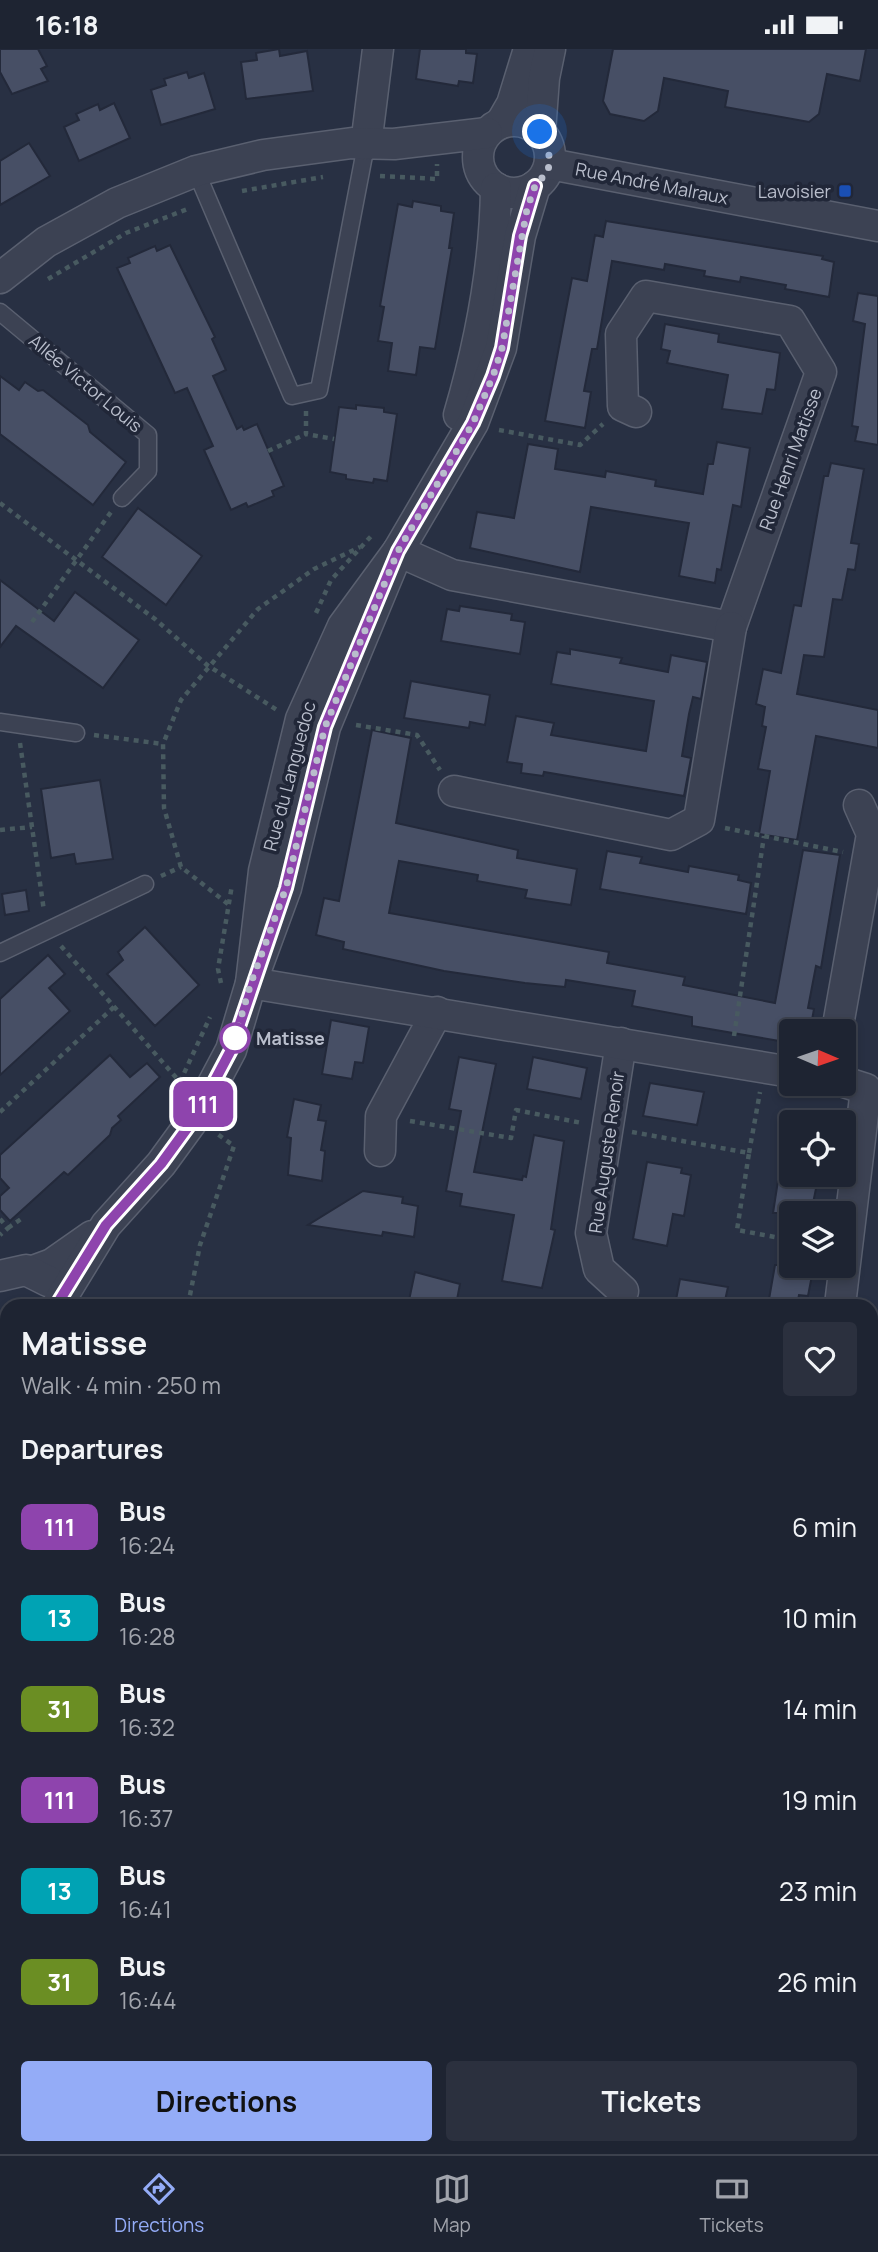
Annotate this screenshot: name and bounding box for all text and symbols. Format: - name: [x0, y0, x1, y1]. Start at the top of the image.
- text: 16:18: [35, 7, 99, 43]
- your location: [522, 114, 557, 149]
- street label: Rue André Malraux: [574, 156, 731, 210]
- place label: Lavoisier: [758, 179, 831, 203]
- marker: Lavoisier: [837, 183, 853, 199]
- street label: Allée Victor Louis: [24, 329, 148, 437]
- street label: Rue Henri Matisse: [753, 385, 827, 533]
- street label: Rue du Languedoc: [257, 698, 321, 854]
- north arrow: [779, 1019, 856, 1095]
- map controls: [779, 1019, 856, 1278]
- marker: Matisse: [220, 1023, 250, 1053]
- place label: Matisse: [256, 1026, 325, 1050]
- street label: Rue Auguste Renoir: [583, 1069, 629, 1235]
- line badge: 111: [163, 1081, 243, 1127]
- text: 111: [187, 1087, 219, 1120]
- button: locate: [779, 1110, 856, 1187]
- button: layers: [779, 1201, 856, 1278]
- text: Matisse: [21, 1320, 147, 1365]
- button: heart: [783, 1322, 857, 1396]
- text: Walk · 4 min · 250 m: [21, 1369, 221, 1401]
- text: Departures: [21, 1431, 163, 1467]
- text: Bus: [119, 1493, 166, 1529]
- text: 6 min: [792, 1509, 857, 1545]
- text: 111: [44, 1510, 75, 1543]
- text: 16:24: [119, 1529, 175, 1561]
- text: Bus: [119, 1584, 166, 1620]
- text: 10 min: [782, 1600, 857, 1636]
- text: 13: [47, 1601, 72, 1634]
- text: 16:28: [119, 1620, 176, 1652]
- text: Bus: [119, 1675, 166, 1711]
- text: 14 min: [783, 1691, 857, 1727]
- text: 31: [47, 1692, 72, 1725]
- text: 16:32: [119, 1711, 175, 1743]
- text: Bus: [119, 1766, 166, 1802]
- text: 19 min: [782, 1782, 857, 1818]
- text: 111: [44, 1783, 75, 1816]
- text: 16:37: [119, 1802, 173, 1834]
- text: Bus: [119, 1857, 166, 1893]
- text: 23 min: [779, 1873, 857, 1909]
- text: 13: [47, 1874, 72, 1907]
- text: 16:41: [119, 1893, 172, 1925]
- text: Bus: [119, 1948, 166, 1984]
- text: 26 min: [777, 1964, 857, 2000]
- text: 31: [47, 1965, 72, 1998]
- text: 16:44: [119, 1984, 176, 2016]
- button: Directions: [21, 2061, 432, 2141]
- button: Tickets: [446, 2061, 857, 2141]
- tab: Directions: [114, 2170, 204, 2238]
- tab: Map: [433, 2170, 471, 2238]
- tab: Tickets: [699, 2170, 764, 2238]

